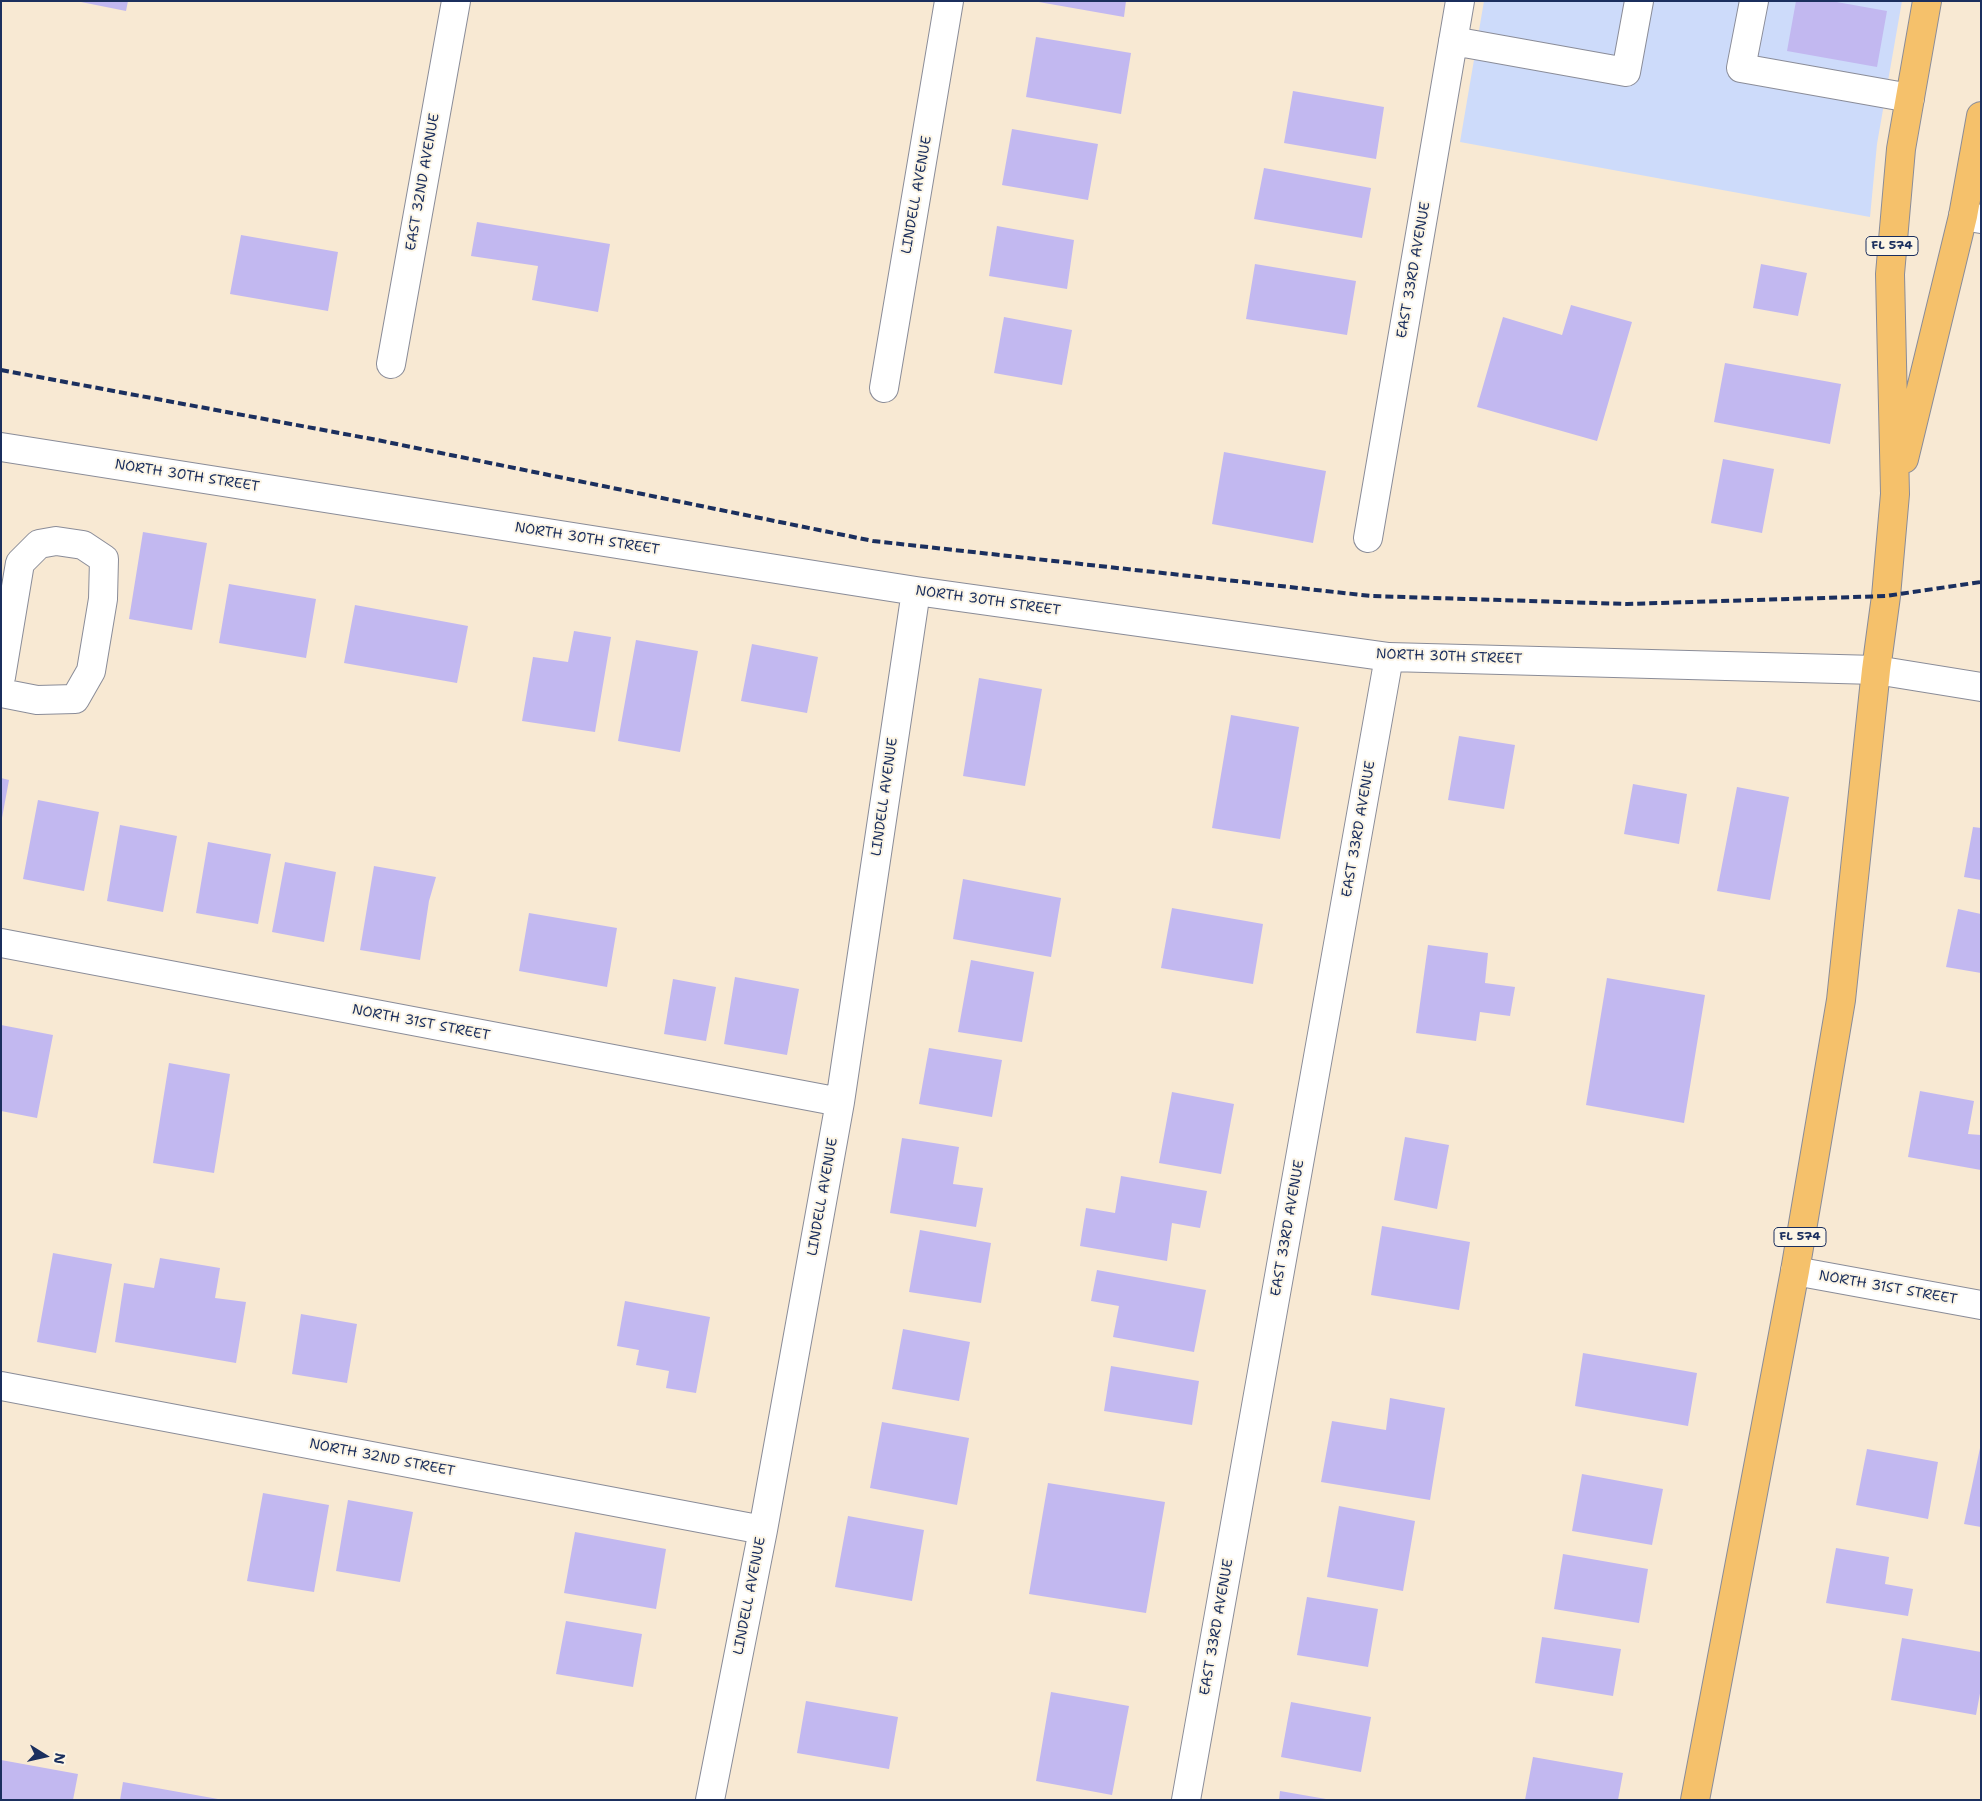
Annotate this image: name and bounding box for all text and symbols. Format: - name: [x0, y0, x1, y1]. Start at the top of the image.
- street label: EAST 32ND AVENUE: [403, 112, 443, 252]
- street label: LINDELL AVENUE: [898, 135, 936, 255]
- street label: EAST 33RD AVENUE: [1394, 200, 1434, 340]
- road number: FL 574: [1866, 237, 1918, 256]
- street label: NORTH 30TH STREET: [113, 456, 261, 496]
- street label: NORTH 30TH STREET: [513, 519, 661, 559]
- street label: NORTH 30TH STREET: [914, 582, 1062, 620]
- street label: NORTH 30TH STREET: [1376, 646, 1522, 668]
- street label: LINDELL AVENUE: [868, 737, 902, 857]
- street label: EAST 33RD AVENUE: [1339, 759, 1379, 899]
- street label: NORTH 31ST STREET: [351, 1001, 491, 1045]
- street label: LINDELL AVENUE: [804, 1137, 842, 1257]
- street label: EAST 33RD AVENUE: [1268, 1158, 1308, 1298]
- road number: FL 574: [1774, 1228, 1826, 1246]
- street label: NORTH 31ST STREET: [1817, 1268, 1959, 1308]
- street label: NORTH 32ND STREET: [308, 1436, 456, 1480]
- street label: LINDELL AVENUE: [730, 1536, 770, 1656]
- street label: EAST 33RD AVENUE: [1197, 1557, 1237, 1697]
- north arrow: [20, 1731, 70, 1781]
- text: N: [50, 1752, 70, 1766]

